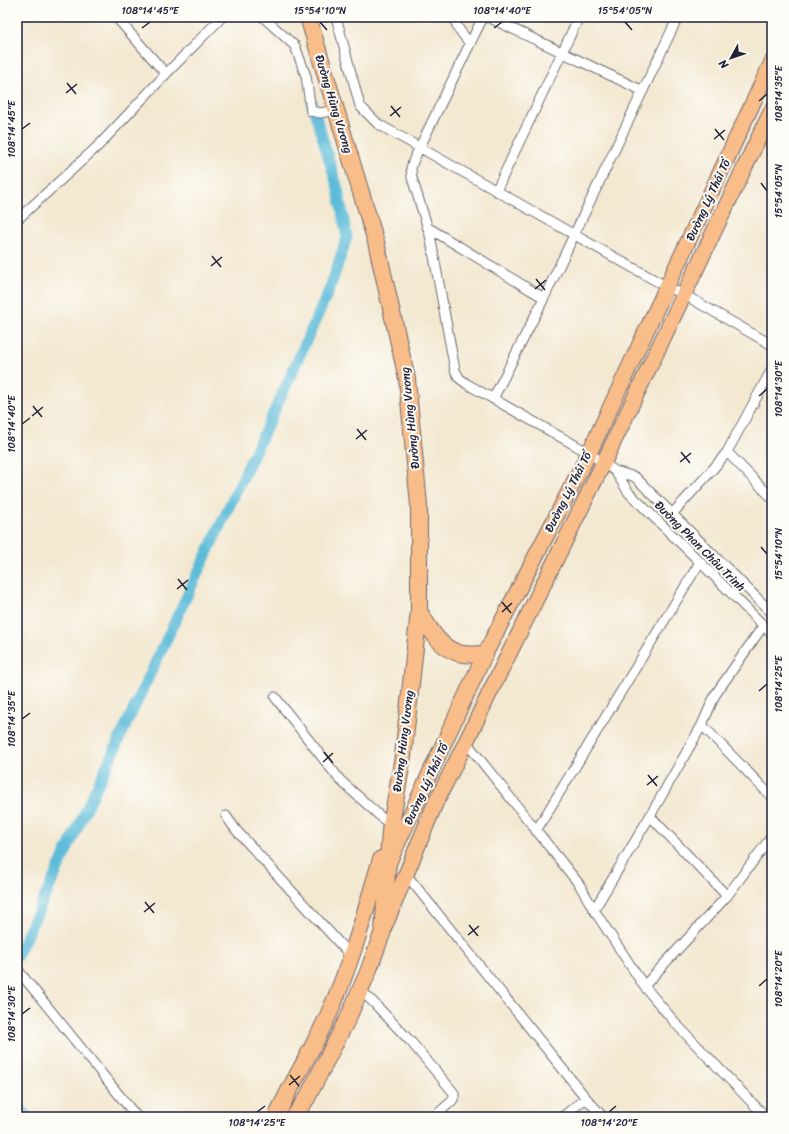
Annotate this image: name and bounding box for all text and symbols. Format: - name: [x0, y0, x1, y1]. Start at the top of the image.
- text: 108°14'45"E: [121, 2, 180, 20]
- text: 15°54'10"N: [294, 2, 346, 20]
- text: 108°14'40"E: [473, 2, 532, 20]
- text: 15°54'05"N: [598, 2, 652, 20]
- north arrow: [711, 38, 751, 78]
- street label: Đường Hùng Vương: [309, 52, 359, 156]
- text: N: [714, 55, 734, 74]
- text: 108°14'35"E: [770, 64, 788, 122]
- text: 108°14'45"E: [3, 99, 21, 158]
- street label: Đường Lý Thái Tổ: [679, 154, 737, 245]
- text: 15°54'05"N: [770, 164, 788, 218]
- text: 108°14'30"E: [770, 359, 788, 417]
- street label: Đường Hùng Vương: [394, 366, 426, 470]
- text: 108°14'40"E: [3, 394, 21, 453]
- street label: Đường Lý Thái Tổ: [538, 446, 599, 536]
- street label: Đường Phan Châu Trinh: [649, 495, 751, 597]
- text: 15°54'10"N: [770, 528, 788, 580]
- text: 108°14'25"E: [770, 654, 788, 712]
- text: 108°14'35"E: [3, 689, 21, 747]
- street label: Đường Hùng Vương: [386, 689, 420, 793]
- street label: Đường Lý Thái Tổ: [397, 738, 455, 829]
- text: 108°14'20"E: [770, 949, 788, 1007]
- text: 108°14'30"E: [3, 984, 21, 1042]
- text: 108°14'25"E: [229, 1114, 287, 1132]
- text: 108°14'20"E: [581, 1114, 639, 1132]

